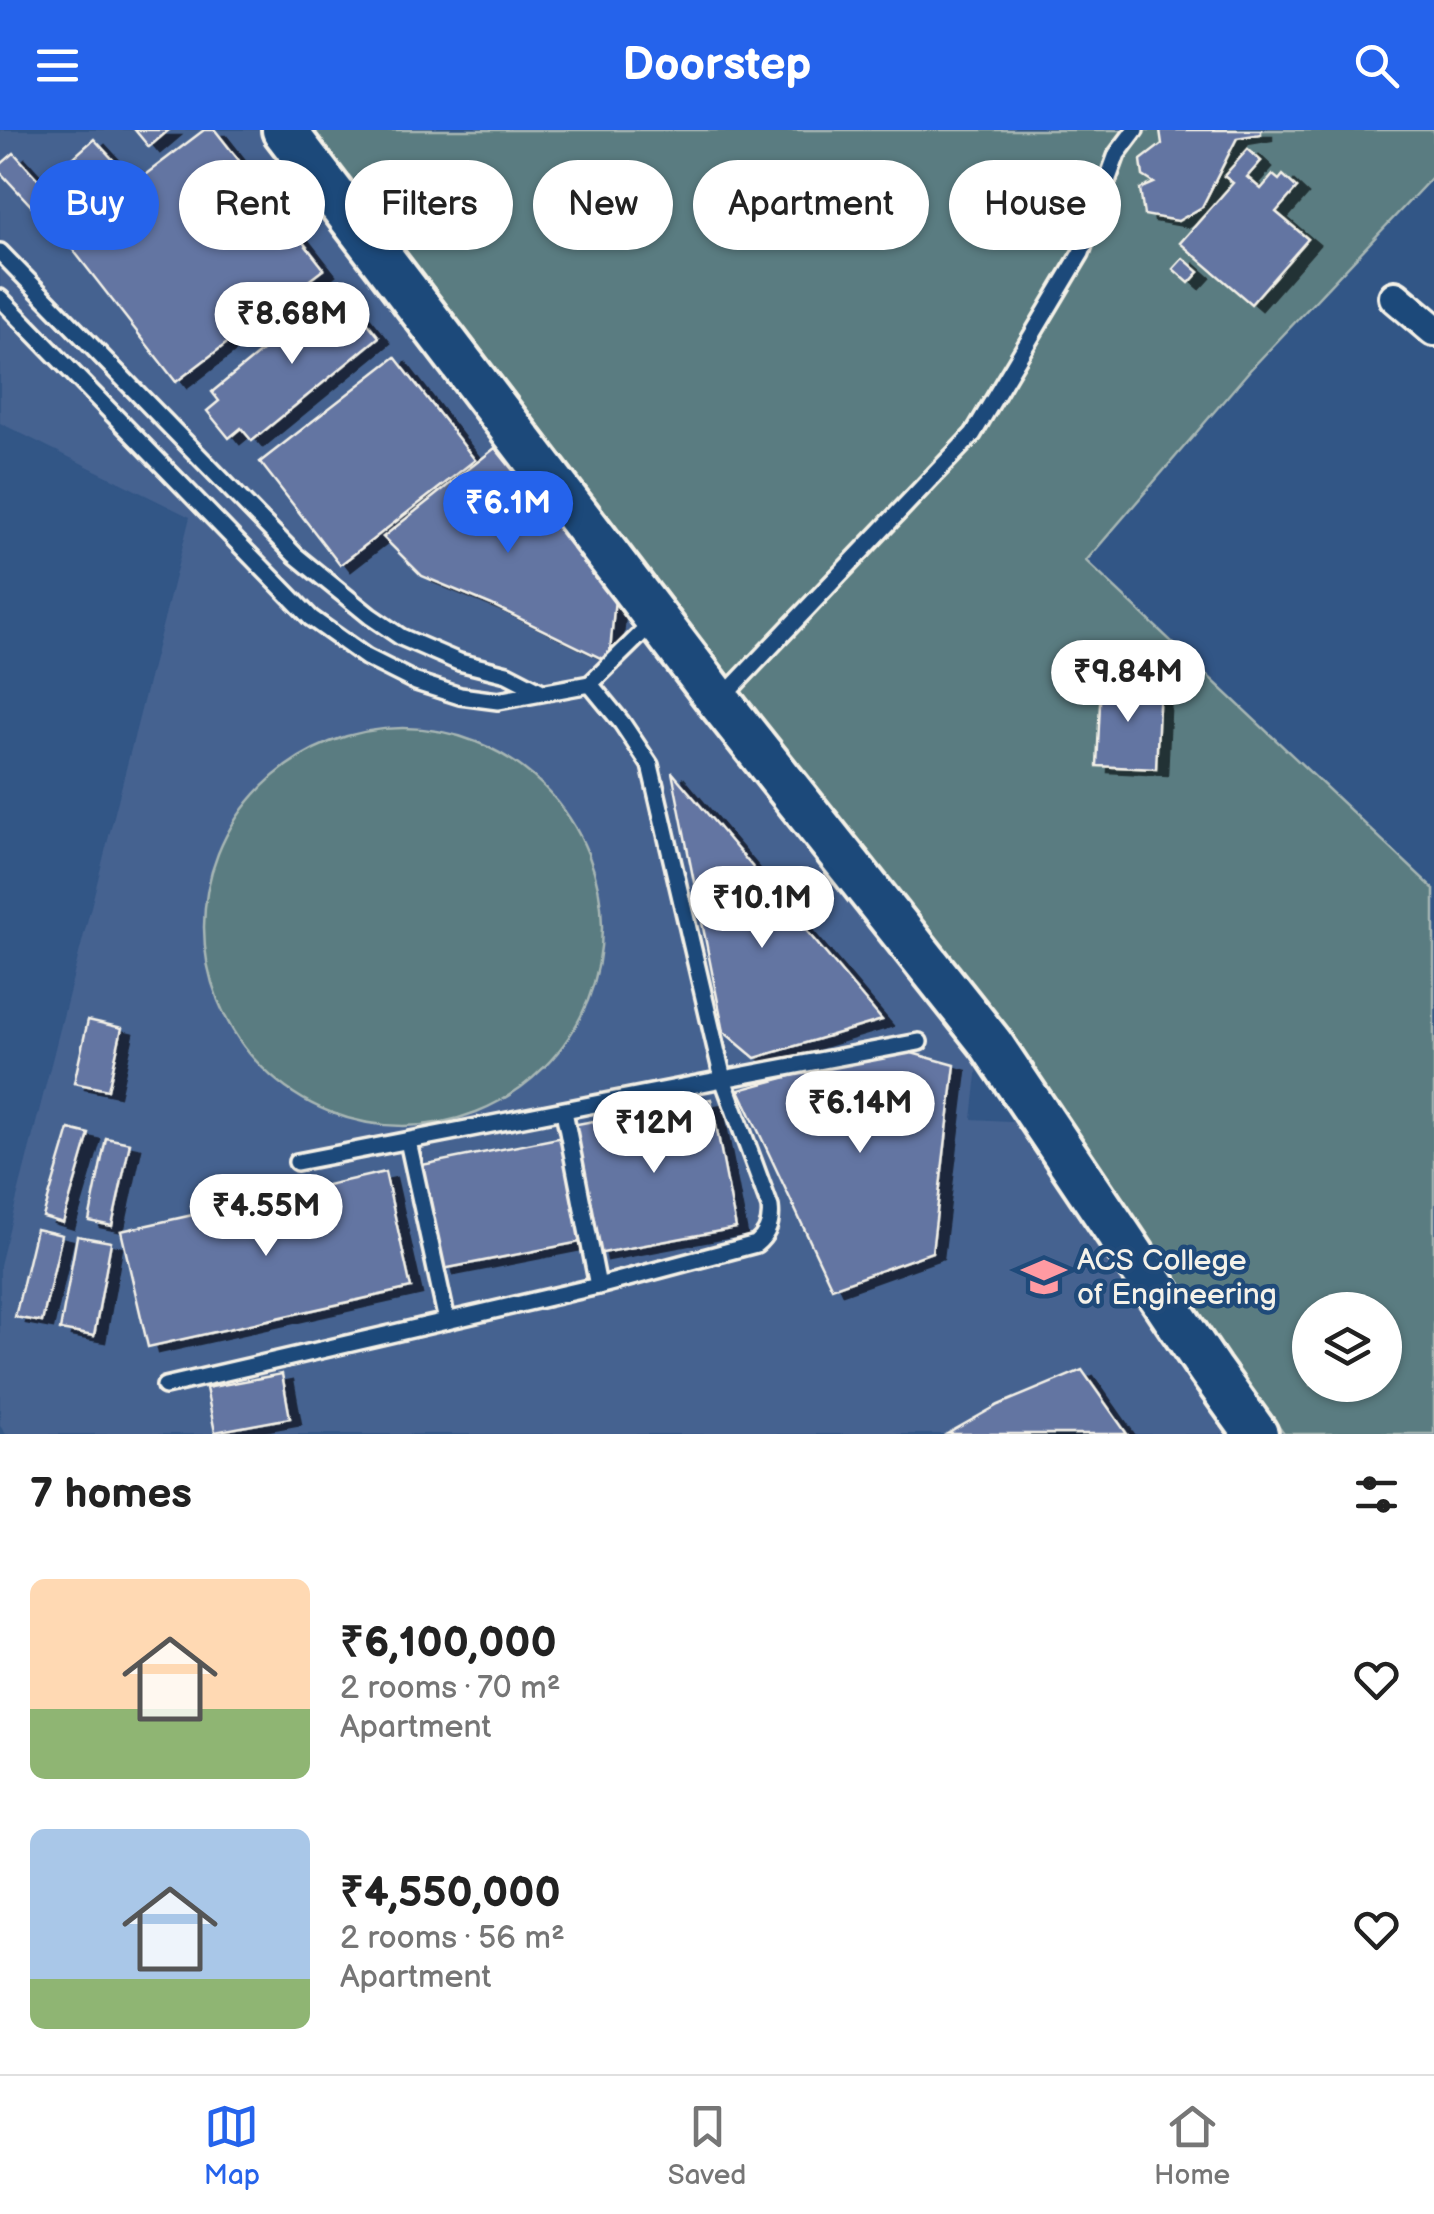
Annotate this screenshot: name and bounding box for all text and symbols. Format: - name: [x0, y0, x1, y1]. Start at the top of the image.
- icon: menu: [30, 38, 85, 93]
- text: Doorstep: [623, 38, 811, 93]
- icon: search: [1349, 38, 1404, 93]
- chip: Buy: [30, 160, 159, 250]
- chip: Rent: [179, 160, 325, 250]
- chip: Filters: [345, 160, 513, 250]
- chip: New: [533, 160, 673, 250]
- chip: Apartment: [693, 160, 929, 250]
- chip: House: [949, 160, 1121, 250]
- pin: ₹8.68M: [211, 282, 373, 367]
- text: ₹8.68M: [237, 295, 347, 334]
- pin: ₹6.1M: [438, 471, 578, 556]
- text: ₹6.1M: [465, 484, 551, 523]
- pin: ₹9.84M: [1047, 640, 1209, 725]
- text: ₹9.84M: [1073, 653, 1183, 692]
- pin: ₹10.1M: [681, 866, 843, 951]
- text: ₹10.1M: [712, 879, 812, 918]
- pin: ₹6.14M: [779, 1071, 941, 1156]
- text: ₹6.14M: [808, 1084, 912, 1123]
- pin: ₹12M: [595, 1091, 713, 1176]
- text: ₹12M: [615, 1104, 693, 1143]
- pin: ₹4.55M: [185, 1174, 347, 1259]
- text: ₹4.55M: [212, 1187, 320, 1226]
- place label: ACS College of Engineering: [1077, 1243, 1277, 1313]
- school or university icon: ACS College of Engineering: [1020, 1253, 1068, 1301]
- map controls: [1292, 1292, 1402, 1402]
- button: layers: [1292, 1292, 1402, 1402]
- icon: filters: [1349, 1467, 1404, 1522]
- text: 7 homes: [30, 1469, 192, 1520]
- text: ₹6,100,000: [340, 1618, 557, 1669]
- icon: home: [110, 1619, 230, 1739]
- icon: heart: [1349, 1652, 1404, 1707]
- text: 2 rooms · 70 m²: [340, 1669, 561, 1708]
- text: Apartment: [340, 1708, 491, 1747]
- text: ₹4,550,000: [340, 1868, 561, 1919]
- icon: home: [110, 1869, 230, 1989]
- icon: heart: [1349, 1902, 1404, 1957]
- text: 2 rooms · 56 m²: [340, 1919, 565, 1958]
- text: Apartment: [340, 1958, 491, 1997]
- tab: Map: [204, 2099, 260, 2192]
- tab: Saved: [668, 2099, 746, 2192]
- tab: Home: [1154, 2099, 1230, 2192]

